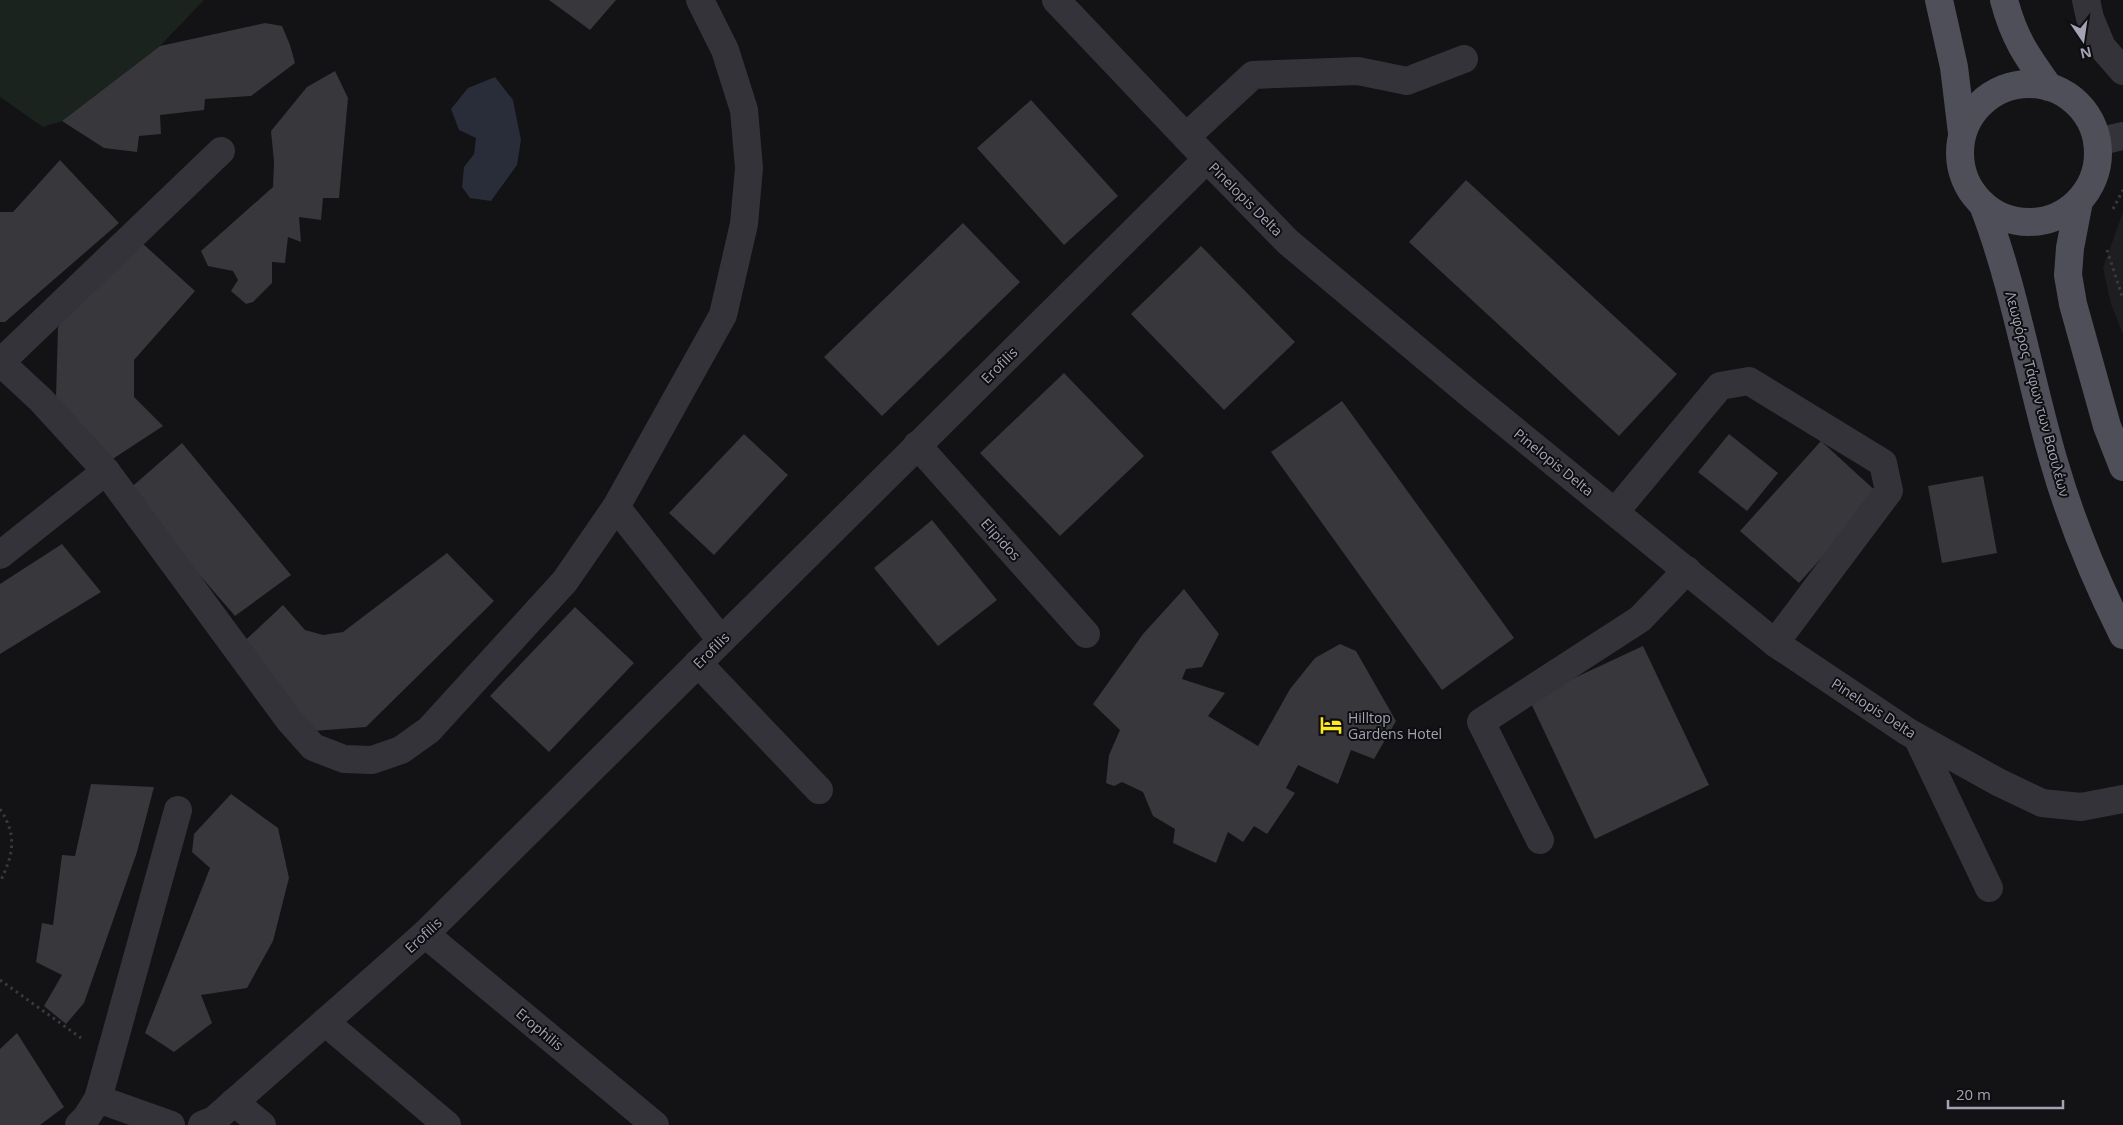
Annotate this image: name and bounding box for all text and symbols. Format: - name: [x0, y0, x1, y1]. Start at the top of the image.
- north arrow: [2058, 15, 2108, 65]
- text: N: [2078, 43, 2094, 64]
- street label: Pinelopis Delta: [1205, 158, 1287, 240]
- street label: Λεωφόρος Τάφων των Βασιλέων: [2001, 289, 2075, 499]
- street label: Erofilis: [977, 343, 1021, 387]
- street label: Pinelopis Delta: [1510, 424, 1598, 500]
- street label: Elipidos: [977, 514, 1025, 564]
- street label: Erofilis: [689, 628, 733, 672]
- street label: Pinelopis Delta: [1828, 674, 1920, 742]
- place label: Hilltop Gardens Hotel: [1348, 708, 1442, 743]
- hotel icon: Hilltop Gardens Hotel: [1318, 712, 1344, 738]
- street label: Erofilis: [400, 913, 446, 957]
- street label: Erophilis: [512, 1004, 568, 1055]
- scale bar: [1948, 1078, 2063, 1110]
- text: 20 m: [1956, 1084, 1991, 1104]

